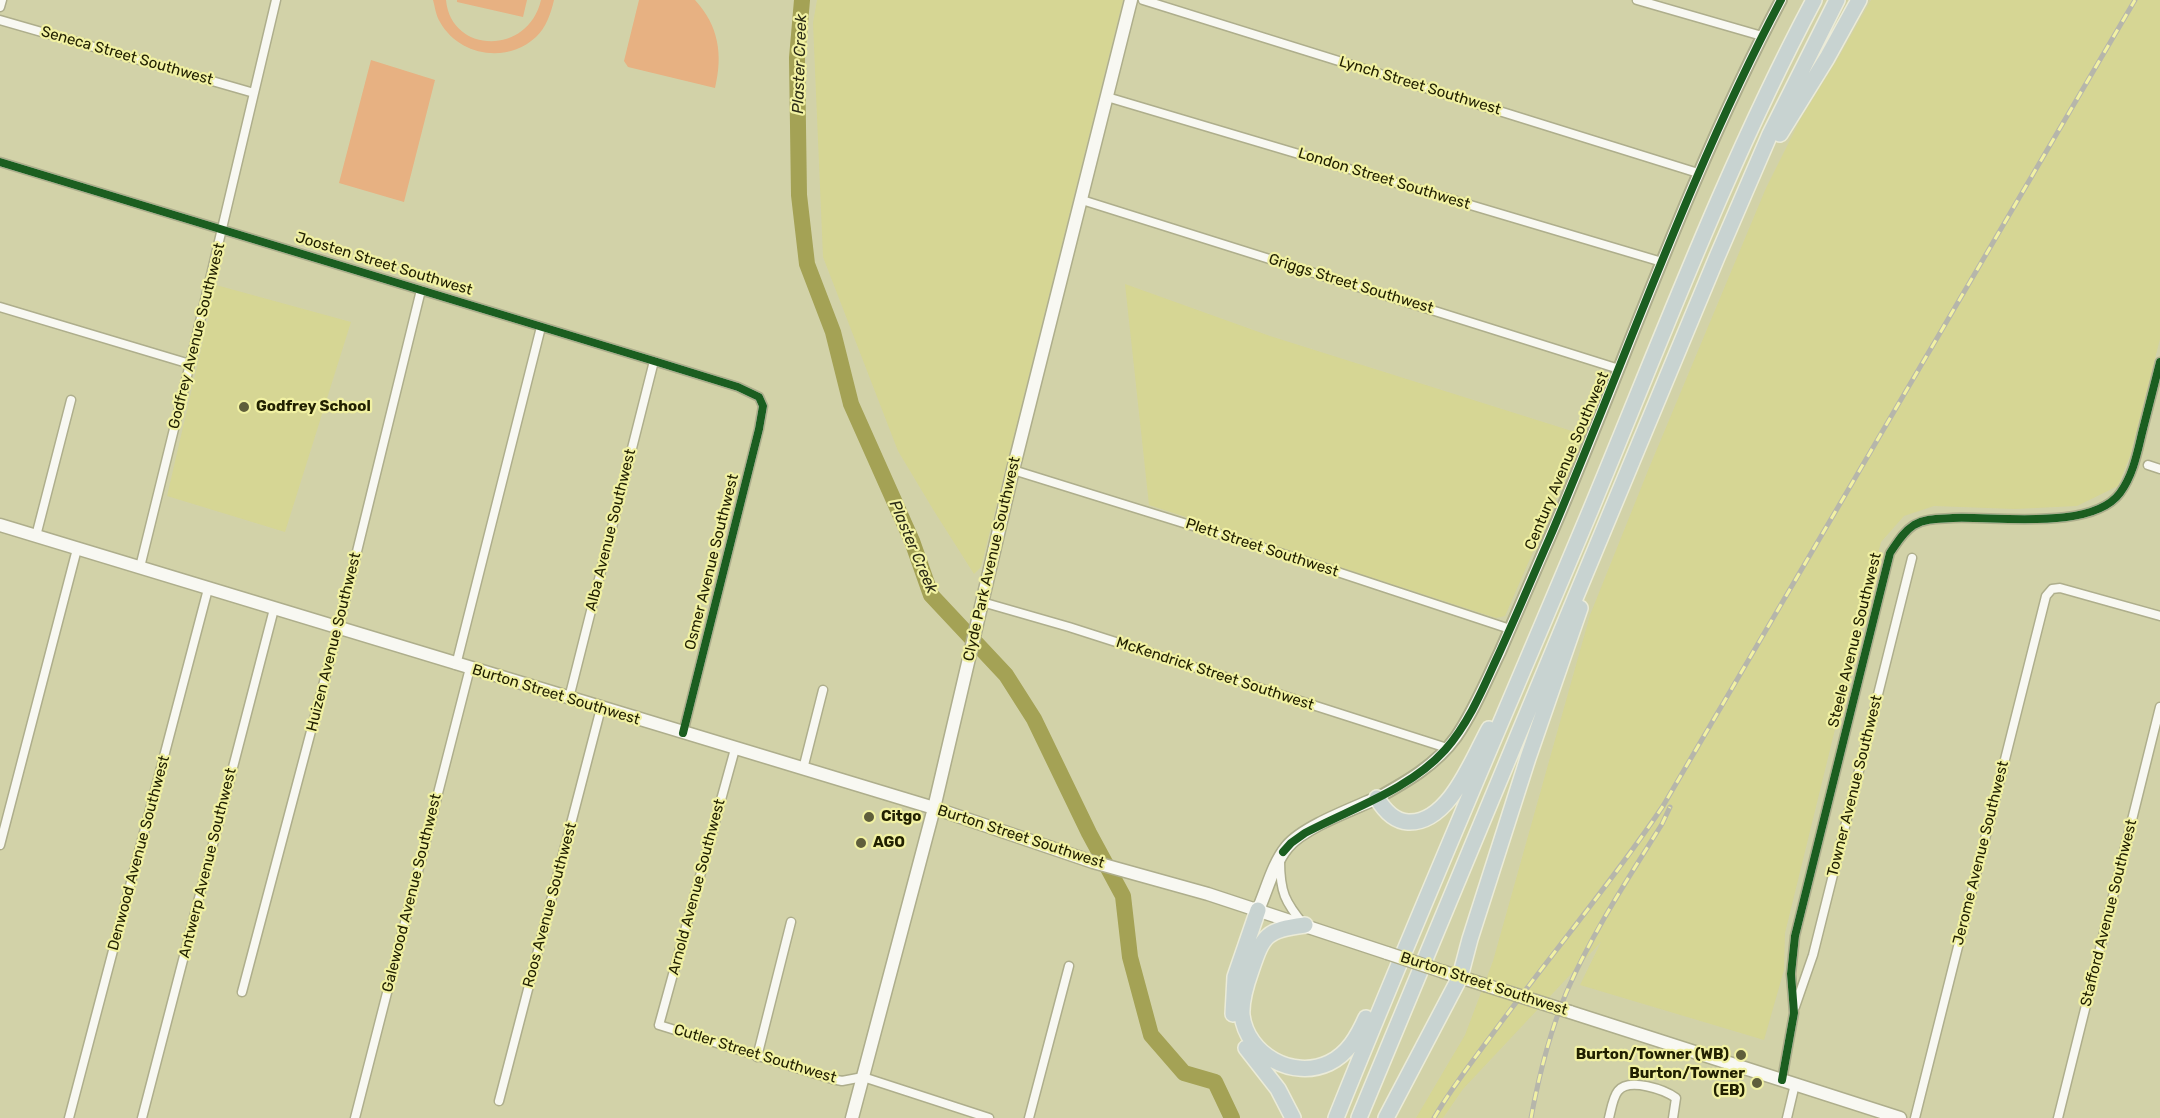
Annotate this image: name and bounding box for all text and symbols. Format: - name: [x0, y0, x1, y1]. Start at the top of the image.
- water label: Plaster Creek: [789, 14, 811, 114]
- street label: Seneca Street Southwest: [39, 23, 215, 89]
- street label: Lynch Street Southwest: [1337, 53, 1503, 119]
- street label: London Street Southwest: [1296, 144, 1472, 214]
- street label: Joosten Street Southwest: [293, 228, 475, 300]
- street label: Godfrey Avenue Southwest: [165, 241, 229, 431]
- street label: Griggs Street Southwest: [1266, 250, 1436, 318]
- street label: Century Avenue Southwest: [1521, 369, 1613, 553]
- place label: Godfrey School: [256, 398, 371, 416]
- marker: Godfrey School: [237, 400, 251, 414]
- street label: Alba Avenue Southwest: [582, 447, 640, 613]
- street label: Clyde Park Avenue Southwest: [960, 455, 1024, 663]
- street label: Osmer Avenue Southwest: [681, 472, 743, 652]
- water label: Plaster Creek: [885, 497, 941, 597]
- street label: Plett Street Southwest: [1183, 515, 1341, 581]
- street label: Huizen Avenue Southwest: [303, 551, 365, 733]
- street label: Steele Avenue Southwest: [1825, 551, 1885, 729]
- street label: McKendrick Street Southwest: [1114, 633, 1316, 715]
- street label: Burton Street Southwest: [470, 661, 642, 729]
- street label: Towner Avenue Southwest: [1824, 693, 1886, 879]
- street label: Denwood Avenue Southwest: [104, 754, 174, 952]
- street label: Jerome Avenue Southwest: [1949, 759, 2013, 947]
- street label: Antwerp Avenue Southwest: [176, 766, 240, 960]
- street label: Galewood Avenue Southwest: [379, 792, 445, 994]
- street label: Arnold Avenue Southwest: [665, 797, 729, 977]
- street label: Burton Street Southwest: [935, 801, 1107, 873]
- place label: Citgo: [881, 808, 921, 826]
- marker: Citgo: [862, 810, 876, 824]
- street label: Stafford Avenue Southwest: [2077, 818, 2141, 1008]
- street label: Roos Avenue Southwest: [519, 821, 581, 989]
- place label: AGO: [873, 834, 905, 852]
- marker: AGO: [854, 836, 868, 850]
- street label: Burton Street Southwest: [1398, 948, 1570, 1020]
- street label: Cutler Street Southwest: [672, 1021, 838, 1087]
- place label: Burton/Towner (WB): [1576, 1046, 1729, 1064]
- marker: Burton/Towner (WB): [1734, 1048, 1748, 1062]
- place label: Burton/Towner (EB): [1629, 1065, 1745, 1100]
- marker: Burton/Towner (EB): [1750, 1076, 1764, 1090]

